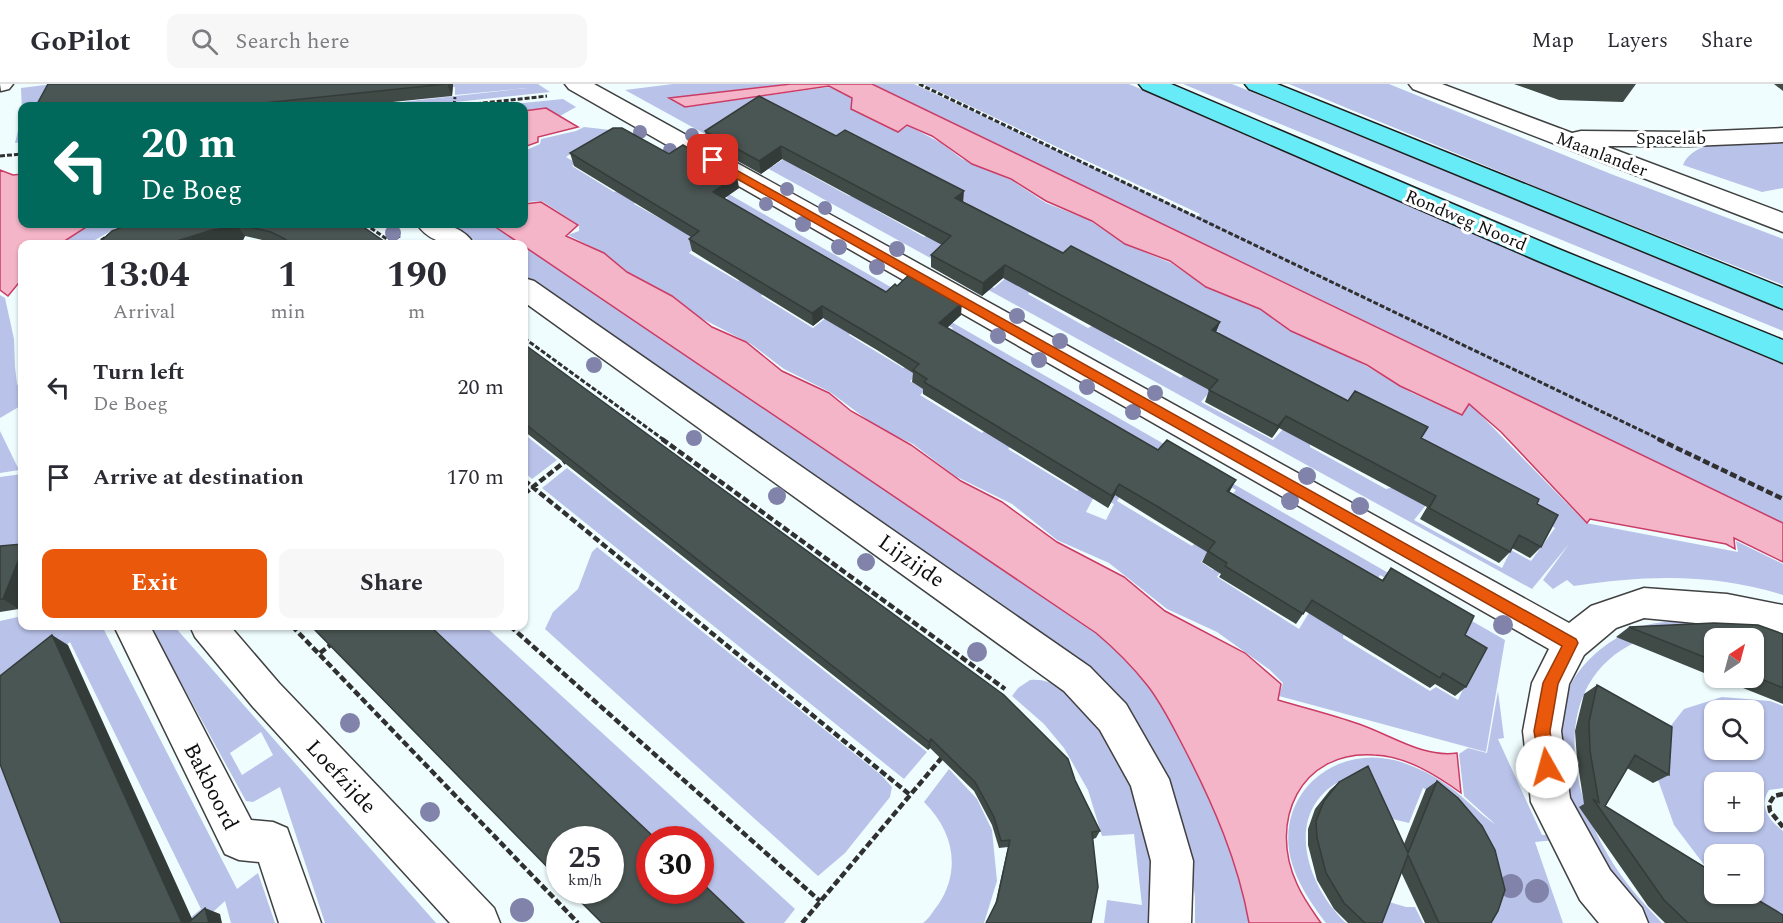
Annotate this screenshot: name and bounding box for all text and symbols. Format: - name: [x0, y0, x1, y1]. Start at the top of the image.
- search box: [167, 14, 587, 68]
- text: GoPilot: [30, 20, 131, 63]
- icon: search: [188, 25, 221, 58]
- text: Search here: [236, 25, 350, 58]
- text: Map: [1532, 25, 1574, 57]
- text: Layers: [1607, 25, 1668, 57]
- text: Share: [1701, 25, 1753, 57]
- text: 20 m: [141, 113, 236, 176]
- street label: Maanlander: [1552, 125, 1651, 184]
- street label: Spacelab: [1636, 125, 1706, 152]
- icon: left: [42, 126, 120, 204]
- pin: [687, 134, 738, 185]
- icon: arrive: [696, 143, 729, 176]
- text: De Boeg: [141, 170, 242, 212]
- street label: Rondweg Noord: [1401, 183, 1531, 258]
- text: 13:04: [99, 248, 189, 303]
- text: 1: [278, 248, 298, 303]
- text: 190: [386, 248, 447, 303]
- text: Arrival: [113, 297, 175, 327]
- text: min: [270, 297, 305, 327]
- text: m: [408, 297, 425, 327]
- text: Turn left: [93, 356, 185, 389]
- icon: left: [42, 371, 75, 404]
- text: 20 m: [458, 371, 504, 404]
- text: De Boeg: [93, 389, 168, 419]
- icon: arrive: [42, 461, 75, 494]
- text: Arrive at destination: [93, 461, 304, 494]
- text: 170 m: [447, 461, 504, 494]
- street label: Lijzijde: [871, 526, 951, 596]
- button: Exit: [42, 549, 267, 618]
- button: Share: [279, 549, 504, 618]
- north arrow: [1704, 628, 1764, 688]
- map controls: [1704, 628, 1764, 904]
- button: search: [1704, 700, 1764, 760]
- street label: Loefzijde: [298, 732, 384, 822]
- position arrow: [1515, 735, 1579, 799]
- street label: Bakboord: [175, 737, 247, 836]
- button: +: [1704, 772, 1764, 832]
- speed limit sign: 30: [636, 826, 714, 904]
- text: 25: [568, 835, 602, 881]
- button: −: [1704, 844, 1764, 904]
- text: km/h: [568, 869, 602, 892]

